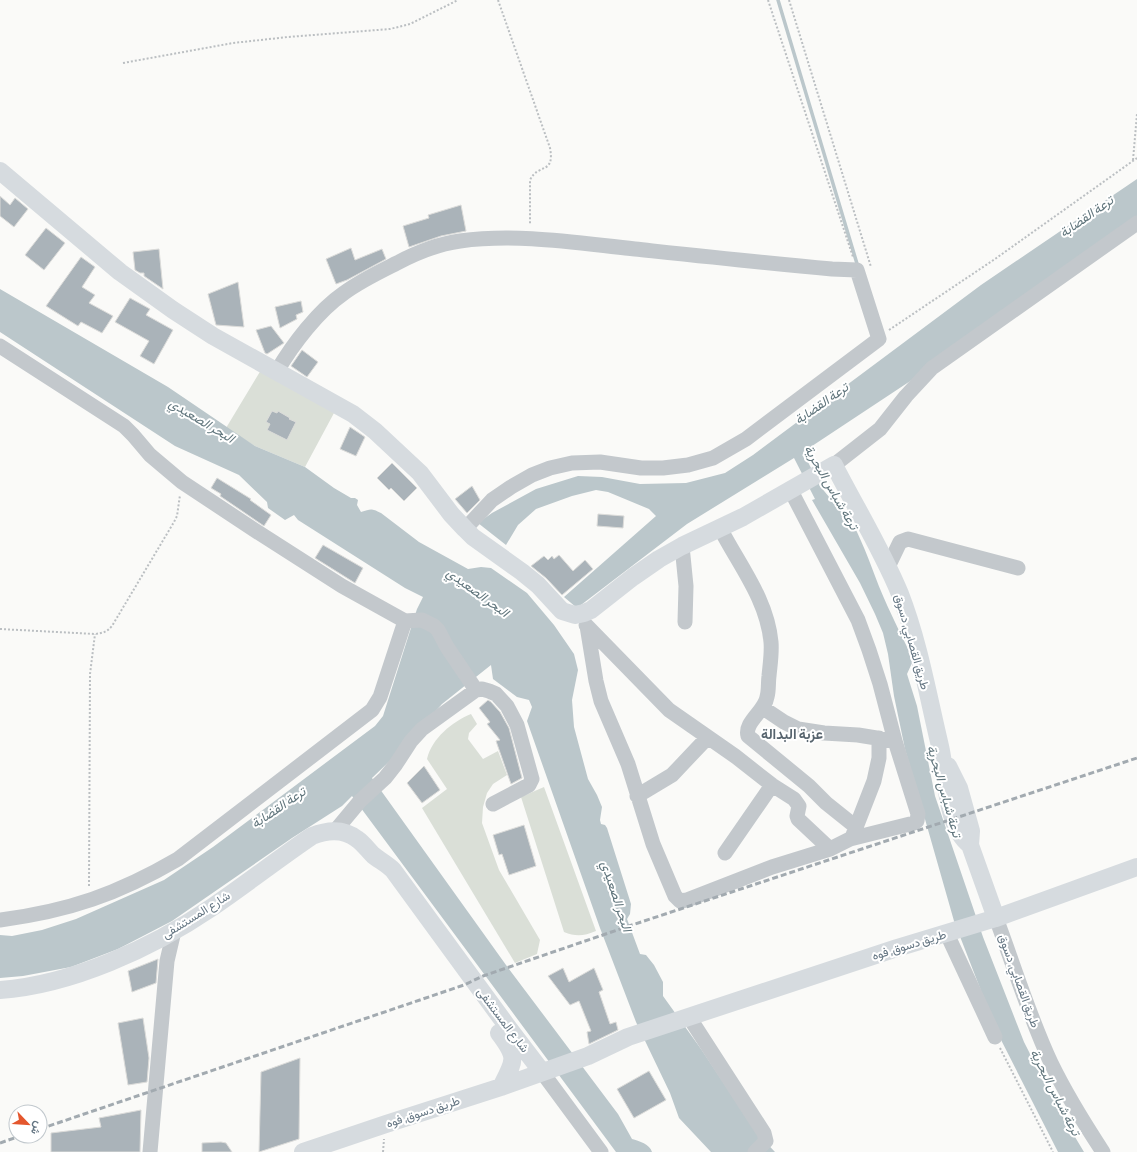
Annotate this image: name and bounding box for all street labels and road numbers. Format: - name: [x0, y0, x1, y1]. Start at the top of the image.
- street label: طريق القصابي, دسوق: [889, 593, 932, 692]
- street label: شارع المستشفى: [159, 889, 234, 943]
- street label: طريق دسوق, فوه: [870, 927, 948, 964]
- street label: طريق القصابي, دسوق: [993, 932, 1042, 1031]
- street label: شارع المستشفى: [472, 985, 532, 1056]
- street label: طريق دسوق, فوه: [384, 1093, 462, 1131]

